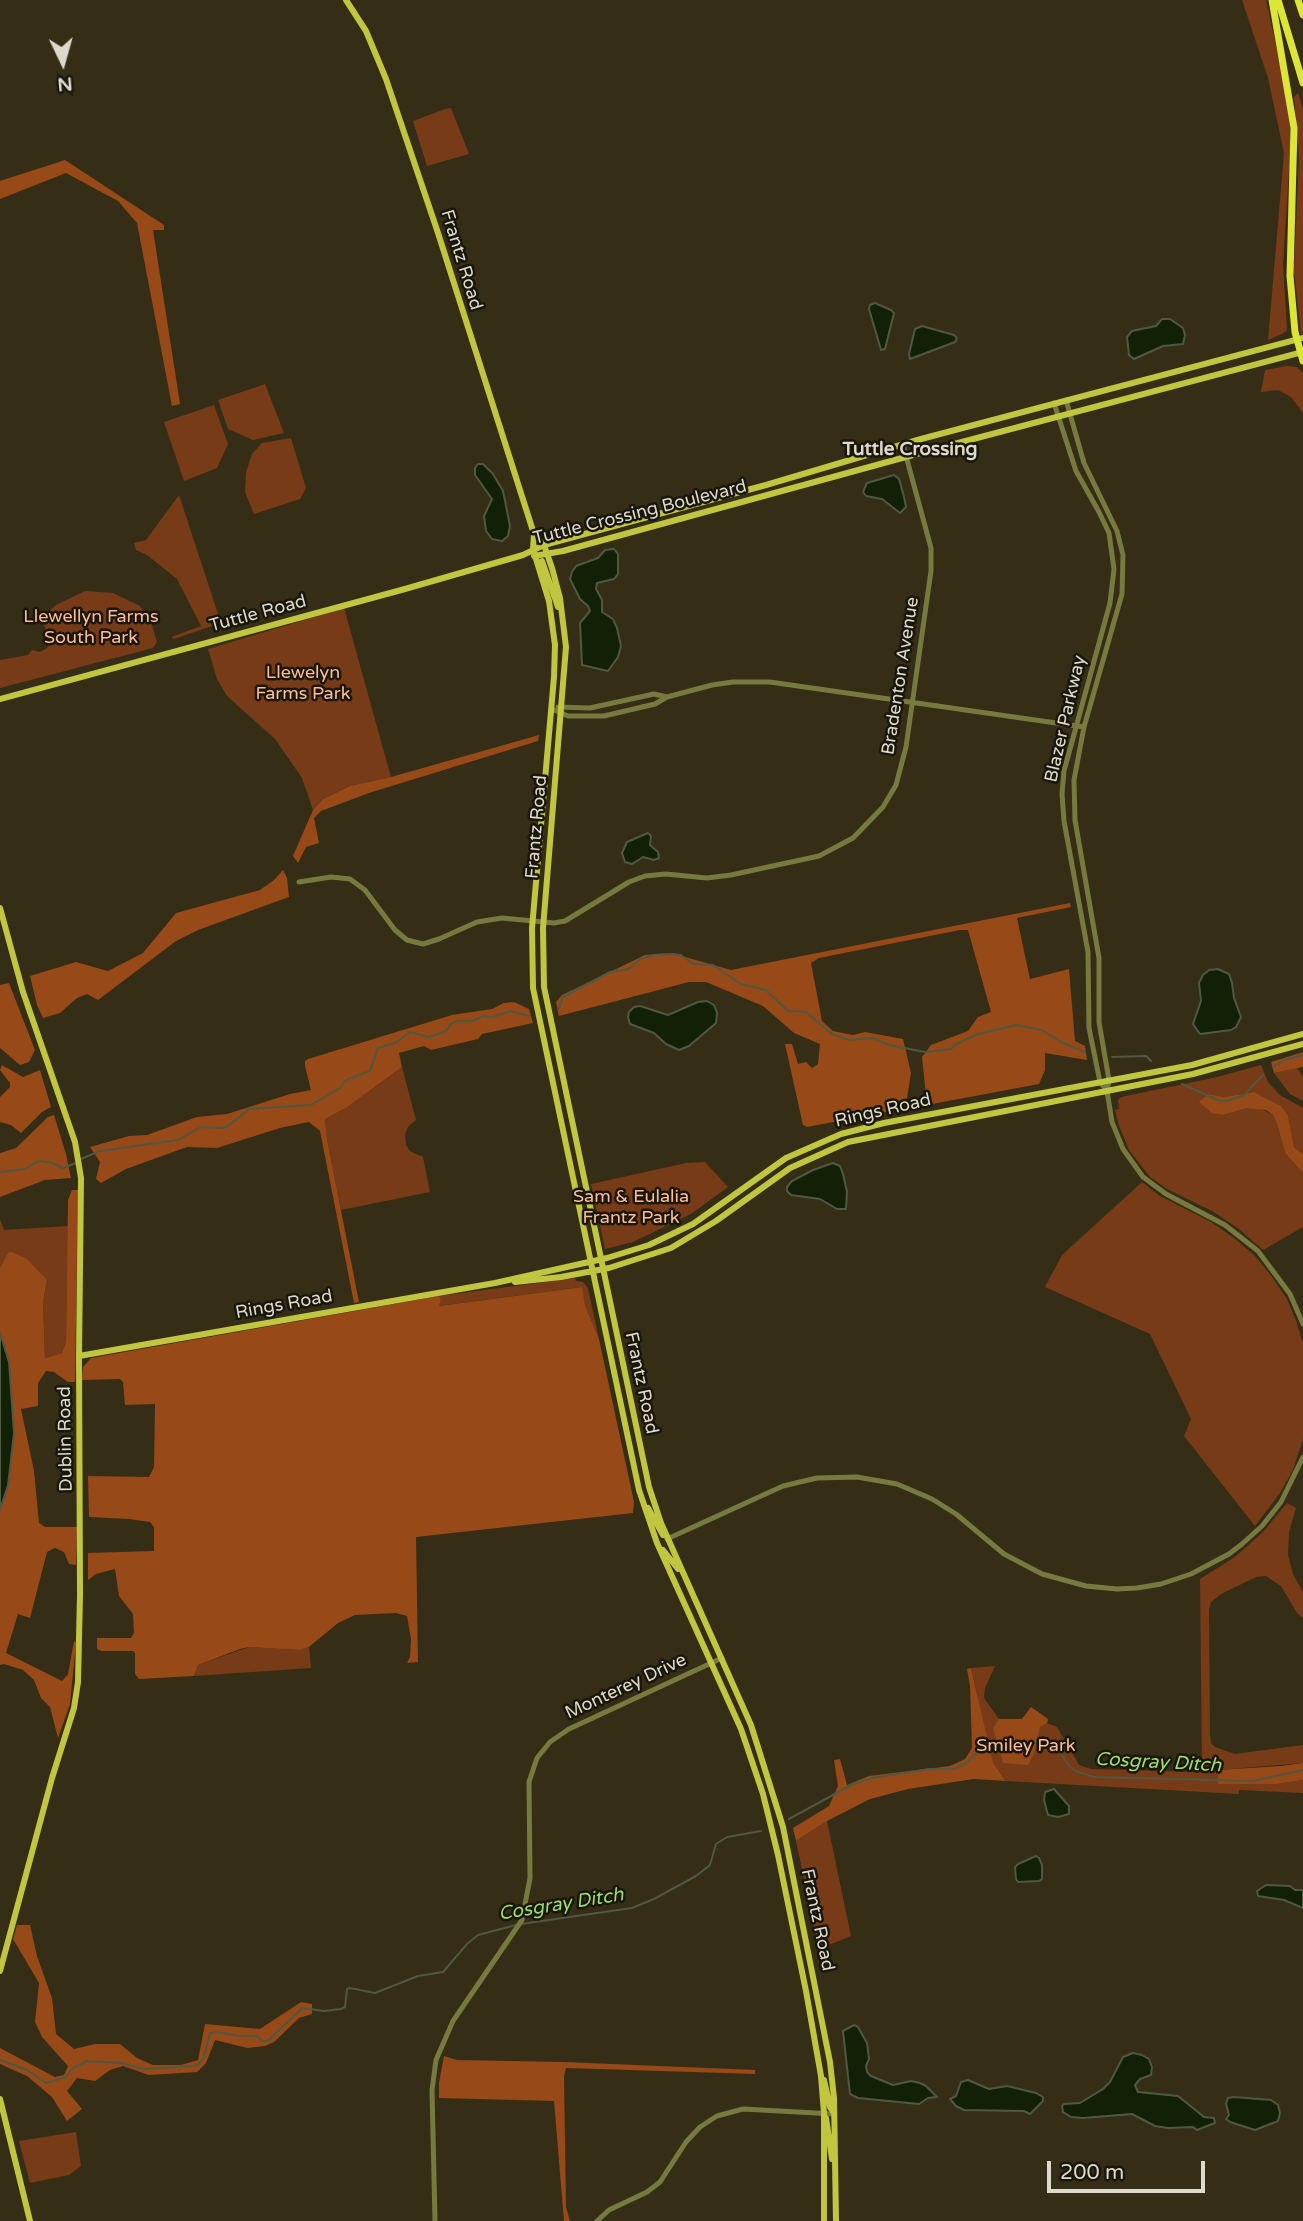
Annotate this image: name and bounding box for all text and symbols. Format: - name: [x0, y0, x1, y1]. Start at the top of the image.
- north arrow: [28, 28, 98, 98]
- text: N: [56, 72, 73, 96]
- street label: Frantz Road: [435, 207, 487, 313]
- district label: Tuttle Crossing: [842, 439, 978, 461]
- street label: Tuttle Crossing Boulevard: [531, 476, 749, 550]
- street label: Tuttle Road: [207, 591, 309, 637]
- street label: Bradenton Avenue: [878, 596, 924, 756]
- park label: Llewellyn Farms South Park: [23, 606, 159, 648]
- street label: Blazer Parkway: [1041, 653, 1091, 785]
- park label: Llewelyn Farms Park: [256, 662, 350, 704]
- street label: Frantz Road: [522, 774, 552, 880]
- street label: Rings Road: [833, 1089, 933, 1133]
- park label: Sam & Eulalia Frantz Park: [573, 1186, 689, 1228]
- street label: Rings Road: [234, 1286, 334, 1324]
- street label: Frantz Road: [620, 1330, 662, 1436]
- street label: Dublin Road: [54, 1386, 78, 1492]
- street label: Monterey Drive: [562, 1649, 690, 1725]
- park label: Smiley Park: [976, 1735, 1076, 1757]
- water label: Cosgray Ditch: [1094, 1748, 1222, 1778]
- street label: Frantz Road: [796, 1867, 838, 1973]
- water label: Cosgray Ditch: [497, 1884, 625, 1926]
- scale bar: [1051, 2148, 1208, 2192]
- text: 200 m: [1060, 2160, 1124, 2185]

